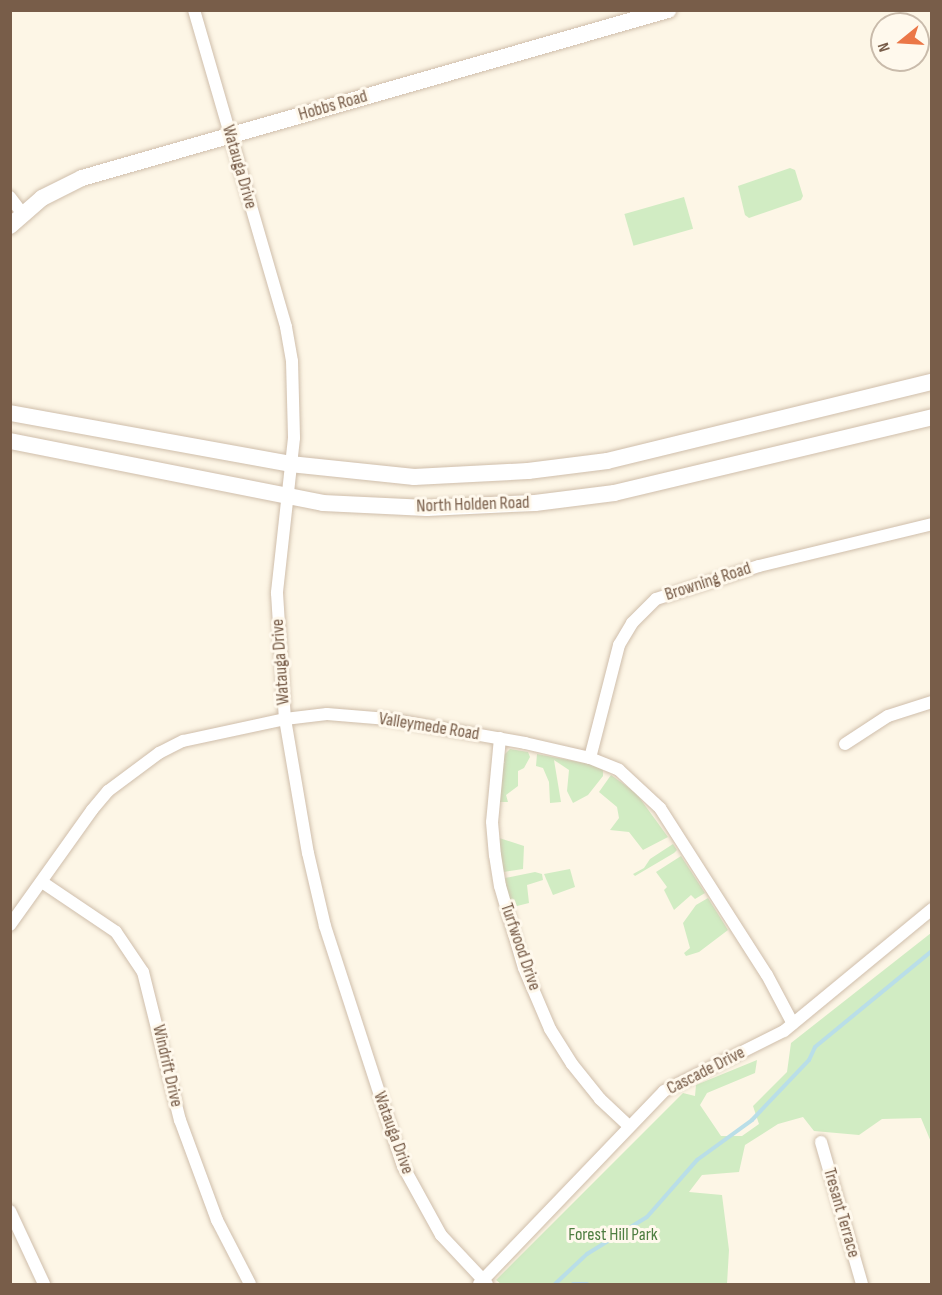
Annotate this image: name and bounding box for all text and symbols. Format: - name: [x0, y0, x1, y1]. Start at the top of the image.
- north arrow: [870, 12, 930, 72]
- text: N: [874, 40, 895, 54]
- street label: Hobbs Road: [296, 86, 370, 126]
- street label: Watauga Drive: [217, 123, 261, 211]
- street label: North Holden Road: [416, 492, 530, 518]
- street label: Browning Road: [662, 558, 754, 606]
- street label: Watauga Drive: [267, 618, 295, 706]
- street label: Valleymede Road: [377, 708, 481, 746]
- street label: Turfwood Drive: [495, 901, 545, 993]
- street label: Windrift Drive: [147, 1023, 187, 1109]
- street label: Cascade Drive: [663, 1042, 749, 1100]
- street label: Watauga Drive: [368, 1089, 418, 1177]
- street label: Tresant Terrace: [818, 1166, 864, 1260]
- park label: Forest Hill Park: [568, 1224, 658, 1246]

